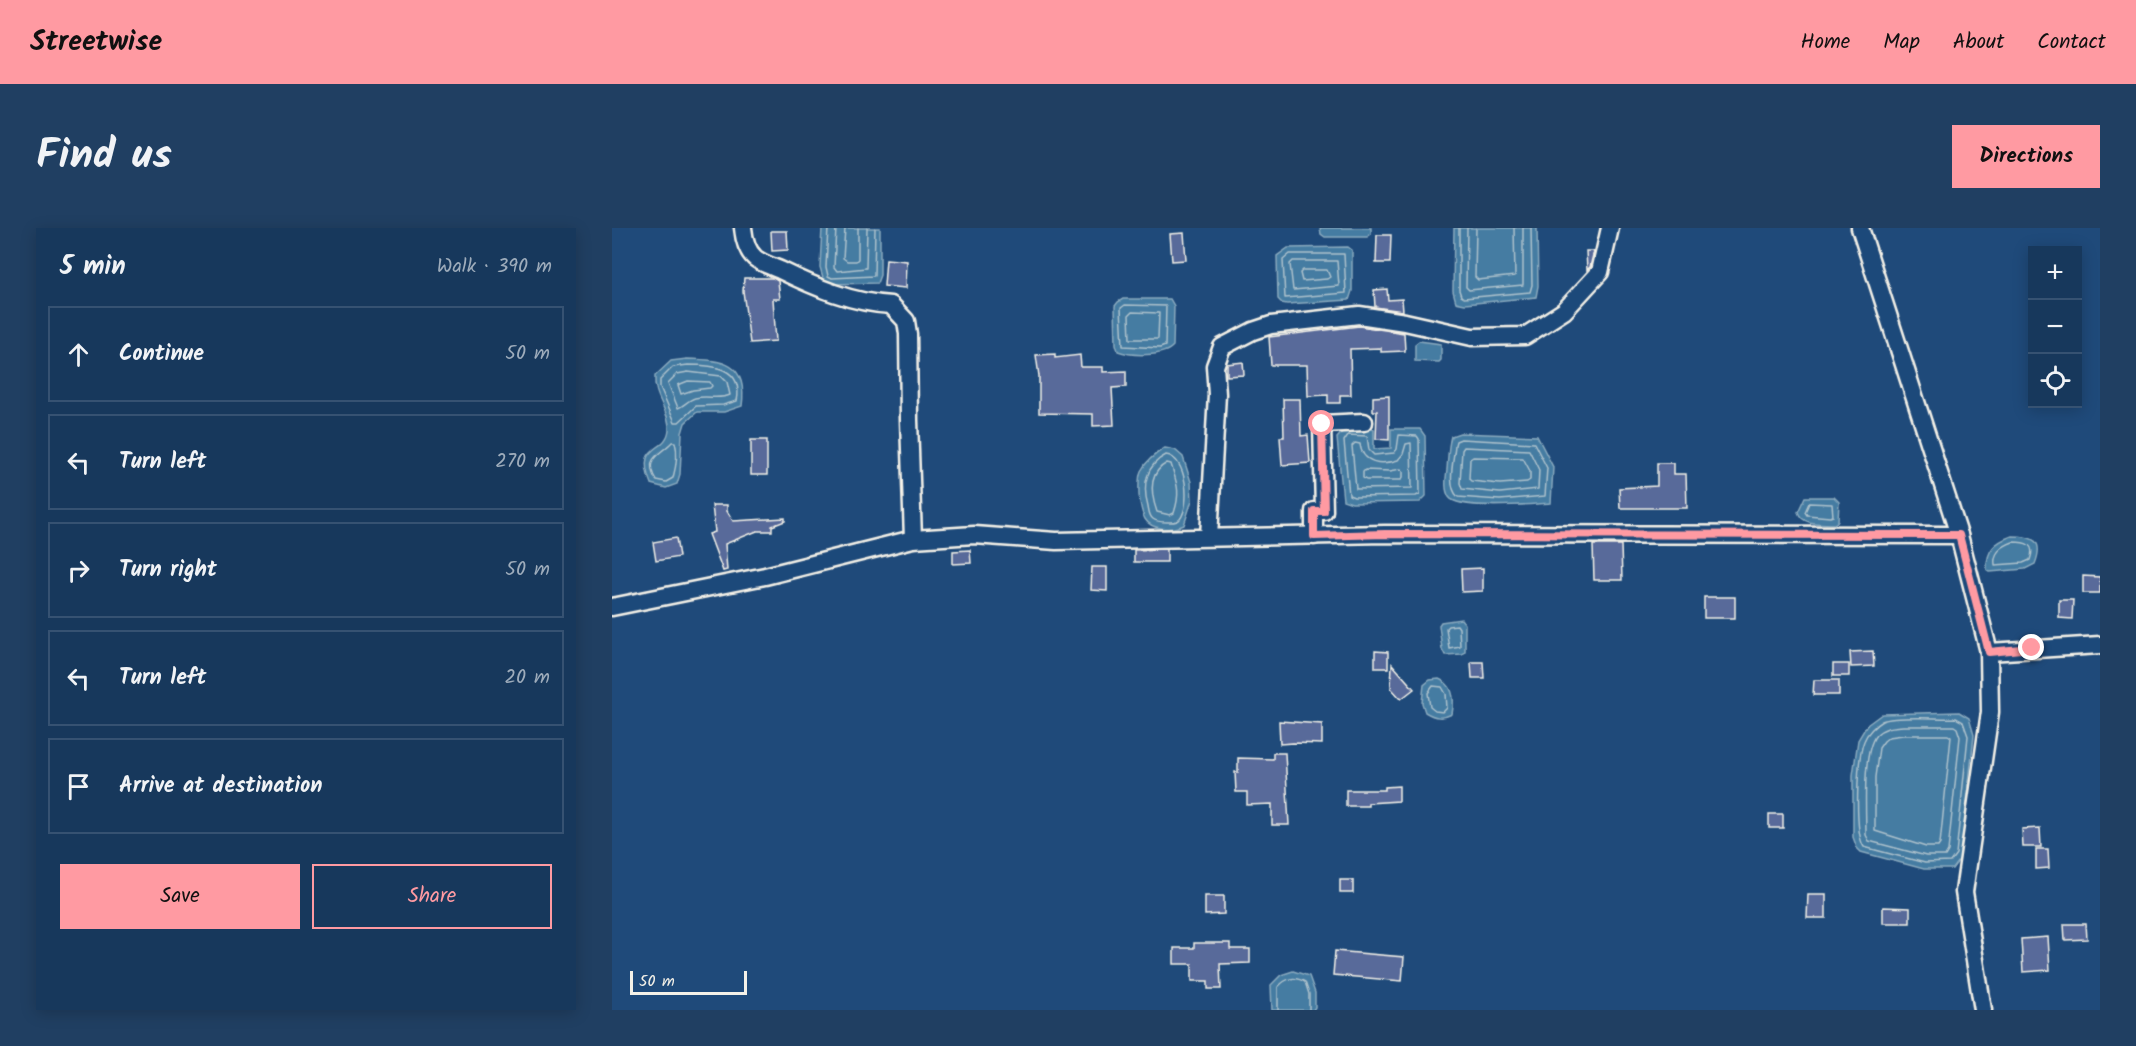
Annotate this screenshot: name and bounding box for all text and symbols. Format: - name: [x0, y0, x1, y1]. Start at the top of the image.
- text: Streetwise: [30, 20, 162, 65]
- text: Home: [1801, 26, 1850, 59]
- text: Map: [1883, 26, 1920, 59]
- text: About: [1953, 26, 2004, 59]
- text: Contact: [2037, 26, 2106, 59]
- text: Find us: [36, 123, 172, 190]
- button: Directions: [1952, 125, 2100, 188]
- text: 5 min: [60, 246, 126, 288]
- map controls: [2028, 246, 2082, 408]
- button: +: [2028, 246, 2082, 300]
- text: Walk · 390 m: [437, 251, 552, 283]
- button: −: [2028, 300, 2082, 354]
- text: Continue: [119, 337, 204, 372]
- icon: ahead: [62, 338, 95, 371]
- text: 50 m: [505, 338, 550, 370]
- button: locate: [2028, 354, 2082, 408]
- route start: [1308, 410, 1334, 436]
- text: Turn left: [119, 445, 206, 480]
- icon: left: [62, 446, 95, 479]
- text: 270 m: [495, 446, 550, 478]
- text: Turn right: [119, 553, 217, 588]
- icon: right: [62, 554, 95, 587]
- text: 50 m: [505, 554, 550, 586]
- route end: [2018, 634, 2044, 660]
- text: Turn left: [119, 661, 206, 696]
- icon: left: [62, 662, 95, 695]
- text: 20 m: [504, 662, 550, 694]
- text: Arrive at destination: [119, 769, 322, 804]
- icon: arrive: [62, 770, 95, 803]
- button: Save: [60, 864, 300, 929]
- button: Share: [312, 864, 552, 929]
- scale bar: [630, 968, 747, 996]
- text: 50 m: [639, 969, 675, 994]

